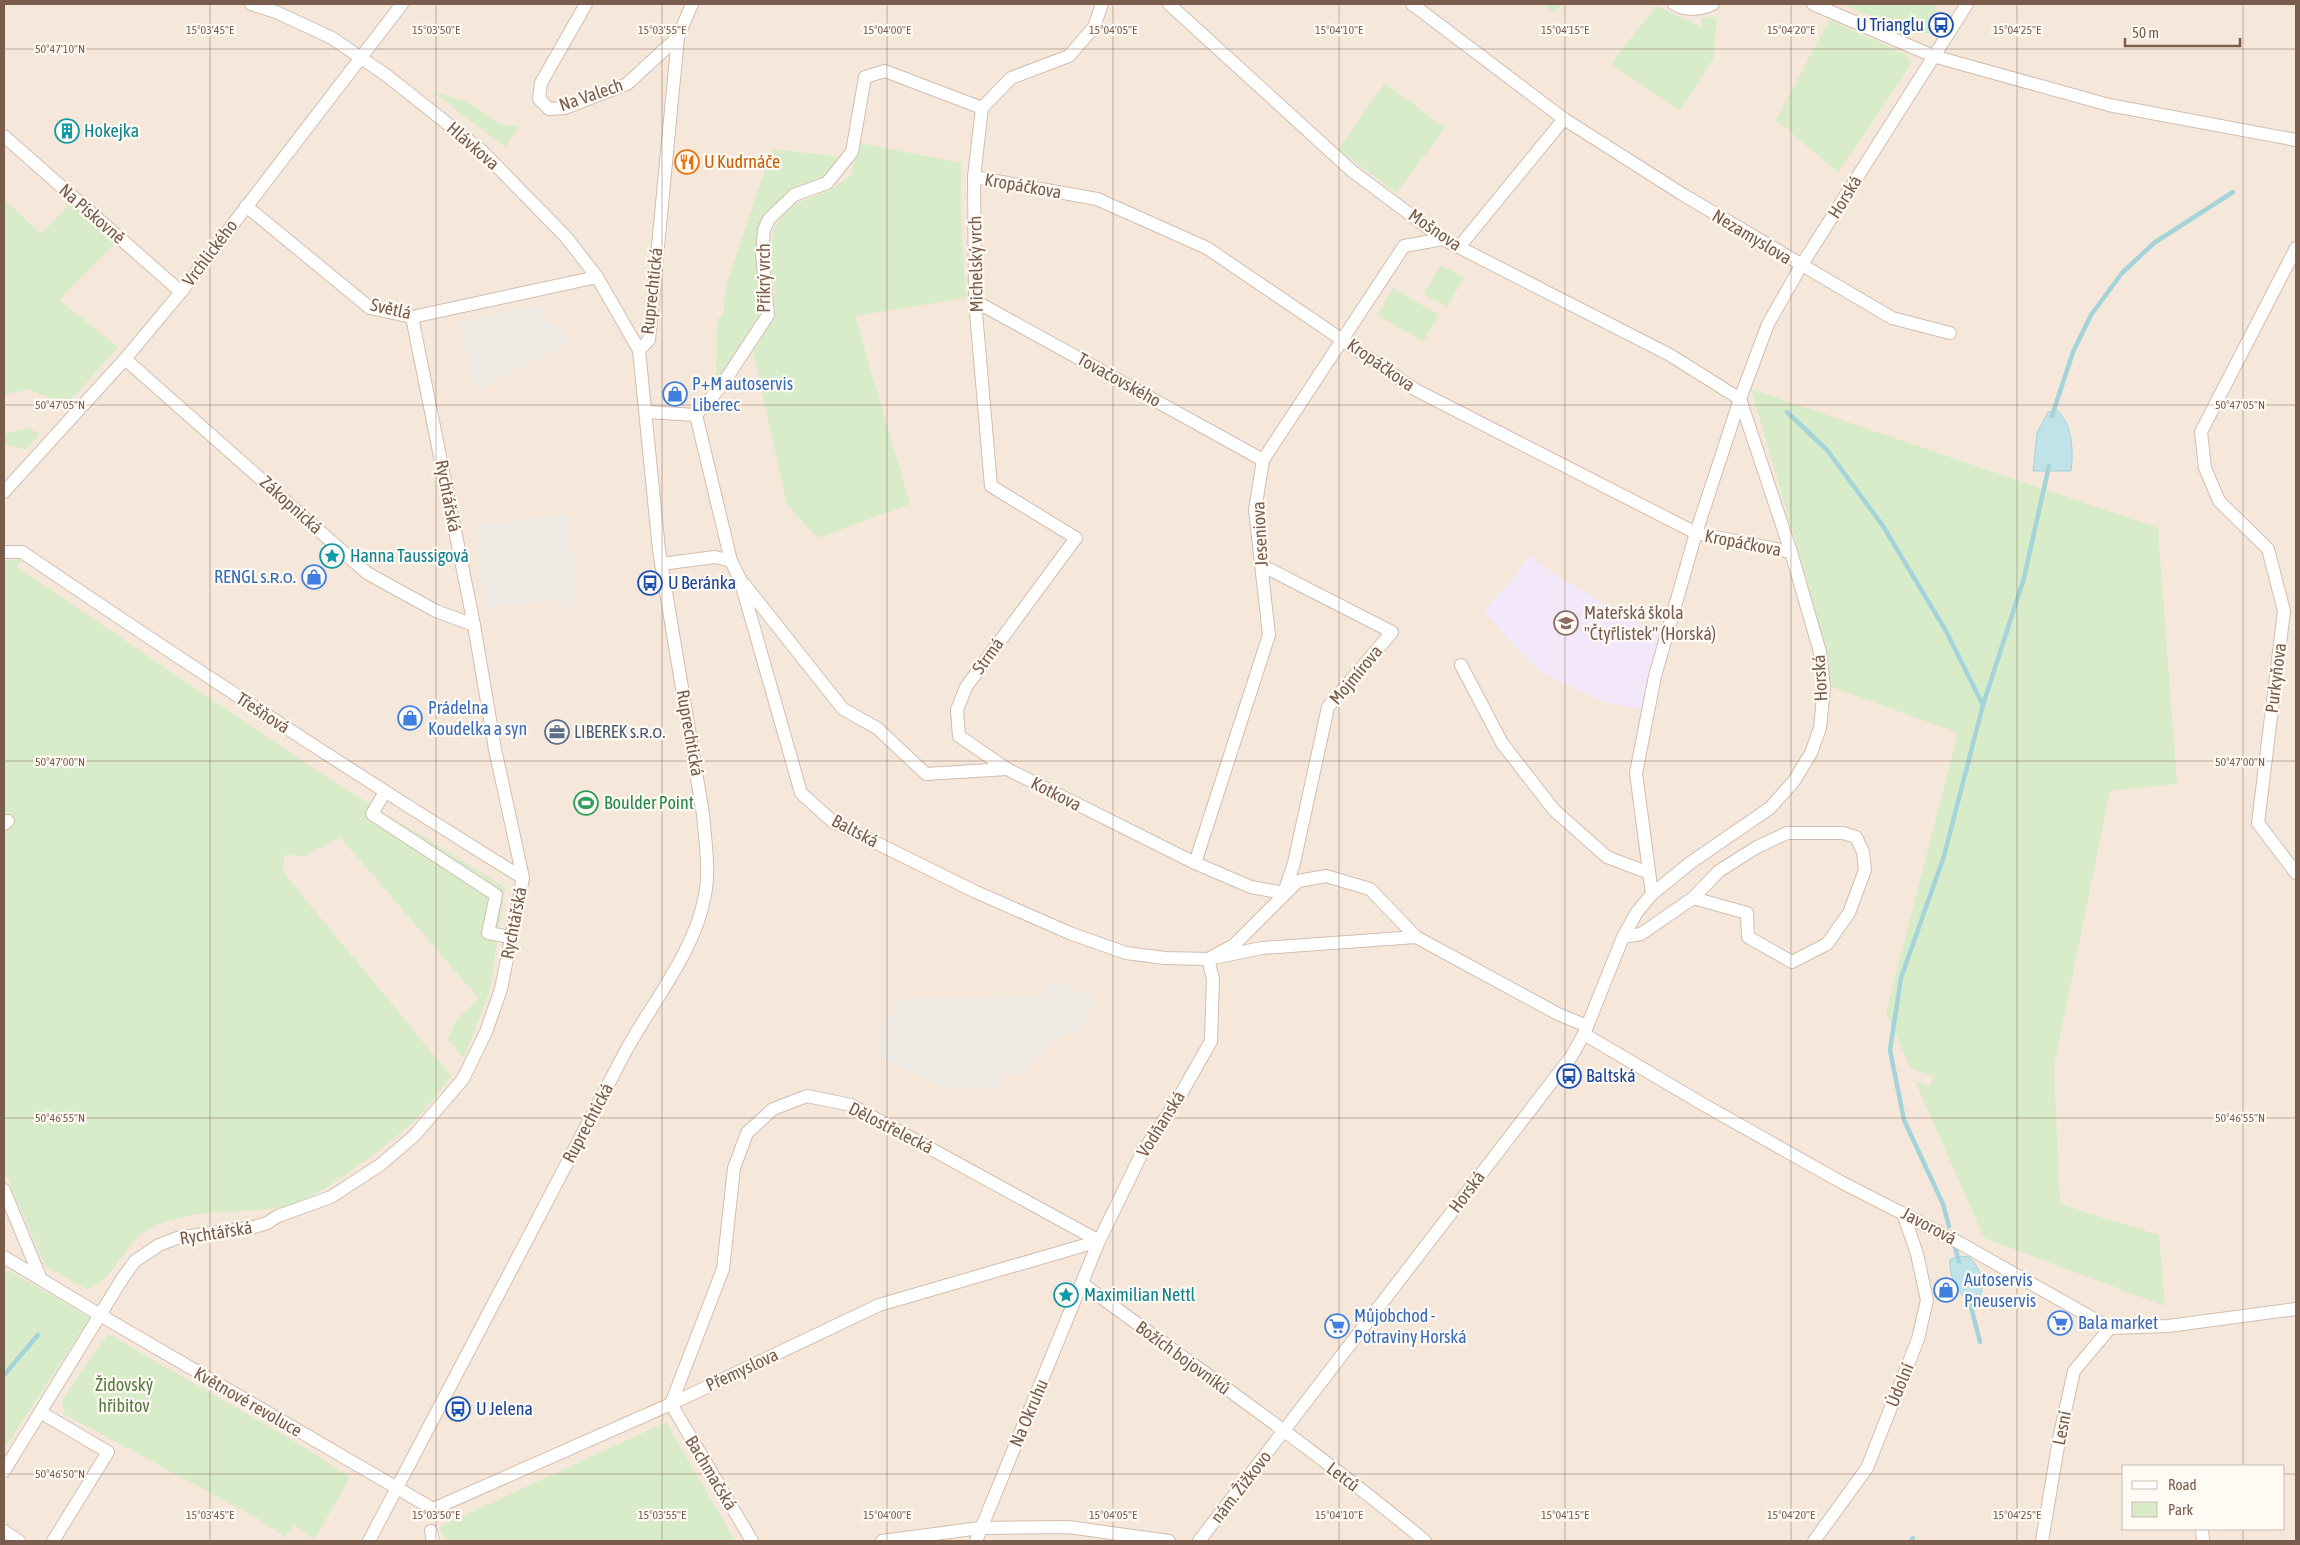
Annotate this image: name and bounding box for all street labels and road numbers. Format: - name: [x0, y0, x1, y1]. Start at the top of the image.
- street label: Na Valech: [556, 74, 626, 115]
- street label: Hlávkova: [443, 117, 504, 174]
- street label: Kropáčkova: [983, 168, 1063, 203]
- street label: Horská: [1823, 171, 1866, 222]
- street label: Na Pískovně: [55, 179, 130, 248]
- street label: Mošnova: [1405, 204, 1466, 255]
- street label: Nezamyslova: [1709, 205, 1796, 268]
- street label: Vrchlického: [178, 215, 241, 290]
- street label: Michelský vrch: [964, 215, 987, 313]
- street label: Příkrý vrch: [753, 243, 774, 313]
- street label: Ruprechtická: [636, 246, 667, 335]
- street label: Světlá: [369, 294, 414, 323]
- street label: Kropáčkova: [1343, 334, 1419, 395]
- street label: Tovačovského: [1074, 348, 1165, 411]
- street label: Rychtářská: [431, 458, 466, 534]
- street label: Zákopnická: [256, 471, 327, 538]
- street label: Jeseniova: [1247, 501, 1272, 567]
- street label: Kropáčkova: [1703, 525, 1783, 560]
- street label: Strmá: [968, 634, 1008, 678]
- street label: Mojmírova: [1325, 641, 1386, 709]
- street label: Purkyňova: [2261, 642, 2290, 714]
- street label: Horská: [1808, 654, 1831, 702]
- street label: Třešňová: [233, 688, 294, 738]
- street label: Ruprechtická: [673, 688, 708, 778]
- street label: Kotkova: [1028, 772, 1085, 815]
- street label: Baltská: [828, 810, 882, 851]
- street label: Rychtářská: [496, 885, 531, 961]
- street label: Ruprechtická: [558, 1079, 617, 1166]
- street label: Vodňanská: [1132, 1087, 1189, 1161]
- street label: Dělostřelecká: [845, 1097, 937, 1158]
- street label: Horská: [1444, 1167, 1489, 1217]
- street label: Javorová: [1898, 1202, 1960, 1249]
- street label: Rychtářská: [178, 1216, 254, 1249]
- street label: Božích bojovníků: [1132, 1316, 1235, 1399]
- street label: Přemyslova: [702, 1344, 781, 1395]
- street label: Údolní: [1881, 1360, 1918, 1410]
- street label: Květnové revoluce: [191, 1362, 306, 1441]
- street label: Na Okruhu: [1005, 1376, 1052, 1450]
- street label: Lesní: [2048, 1409, 2075, 1447]
- street label: Bachmačská: [681, 1432, 742, 1514]
- street label: nám. Žižkovo: [1206, 1446, 1275, 1527]
- street label: Letců: [1323, 1458, 1364, 1496]

